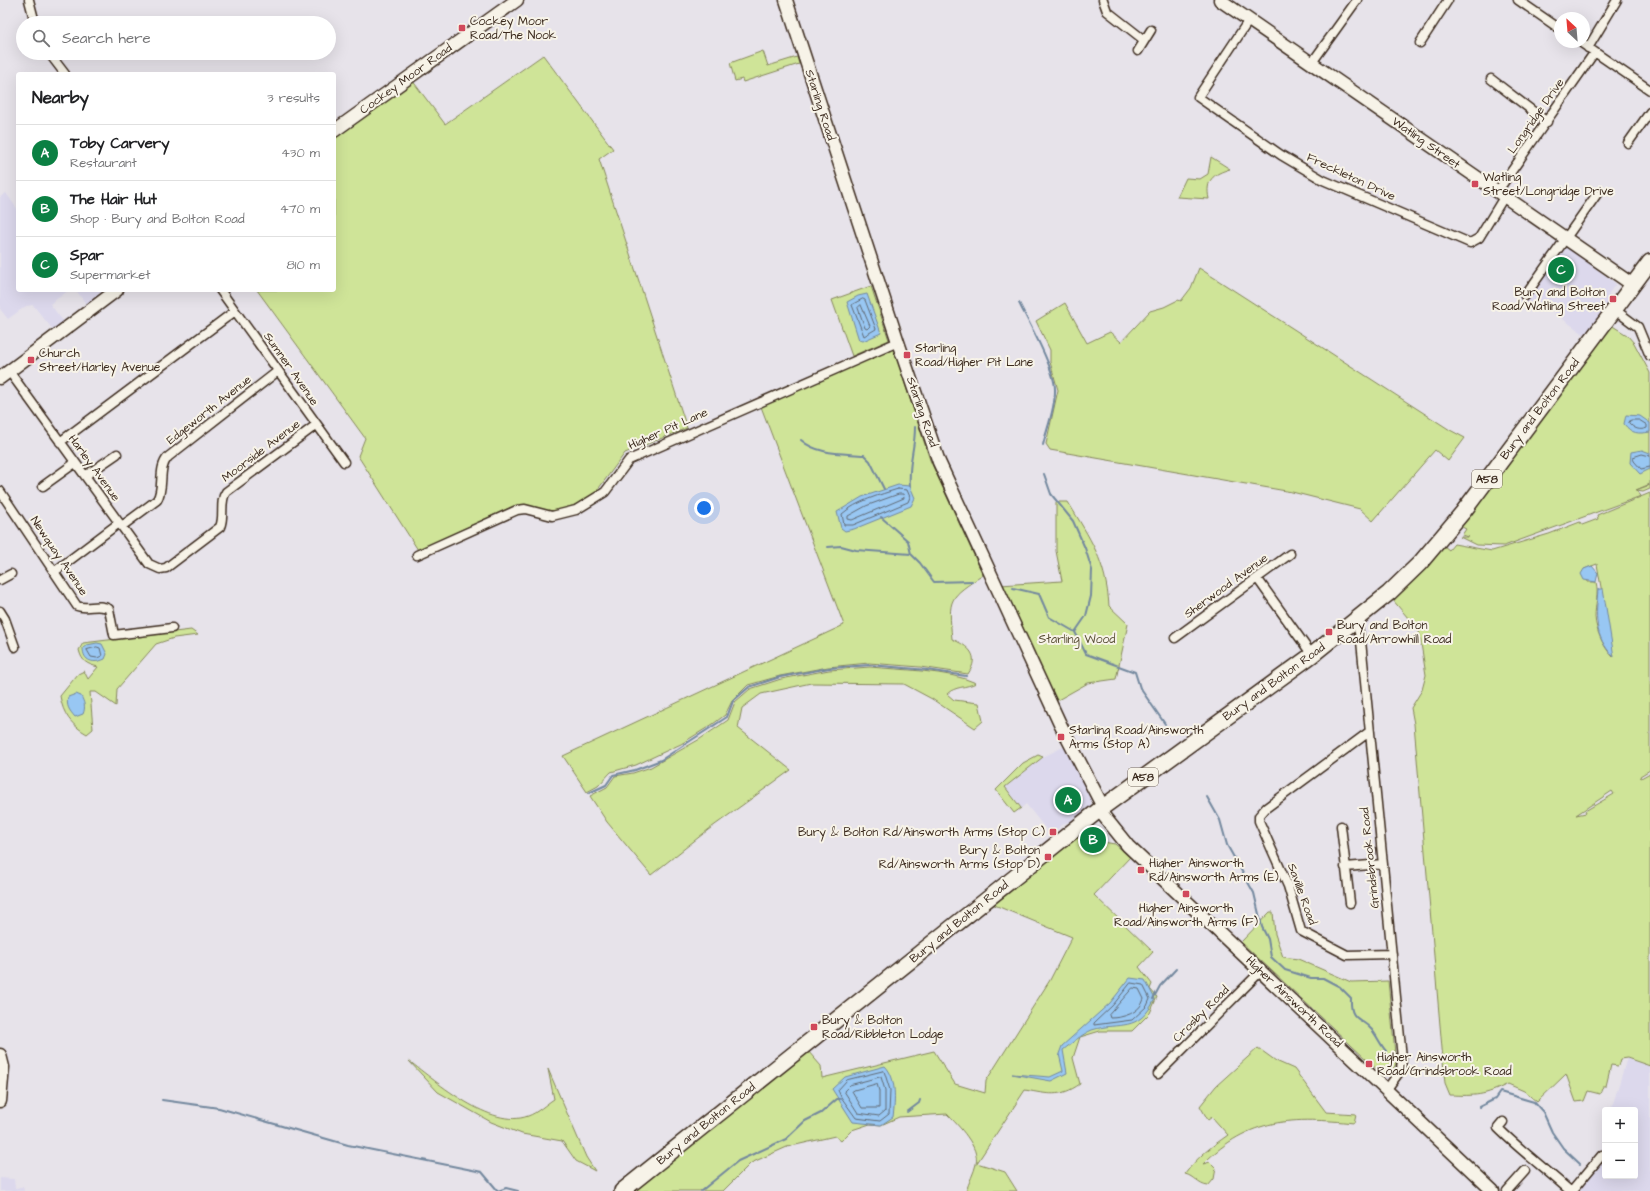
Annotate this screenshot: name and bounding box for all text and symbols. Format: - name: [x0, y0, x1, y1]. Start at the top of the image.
- north arrow: [1554, 12, 1590, 48]
- place label: Cockey Moor Road/The Nook: [470, 13, 557, 44]
- search box: [16, 16, 336, 60]
- marker: Cockey Moor Road/The Nook: [457, 23, 467, 33]
- icon: search: [30, 27, 52, 49]
- text: Search here: [62, 28, 151, 49]
- street label: Cockey Moor Road: [356, 40, 456, 119]
- street label: Starling Road: [800, 67, 839, 143]
- street label: Longridge Drive: [1504, 75, 1569, 158]
- text: Nearby: [32, 86, 89, 110]
- text: 3 results: [267, 89, 320, 107]
- street label: Watling Street: [1388, 113, 1464, 174]
- text: Toby Carvery: [70, 133, 169, 154]
- text: A: [41, 144, 49, 162]
- text: 430 m: [281, 144, 320, 162]
- street label: Freckleton Drive: [1304, 149, 1399, 205]
- text: Restaurant: [70, 154, 137, 172]
- place label: Watling Street/Longridge Drive: [1483, 169, 1614, 201]
- marker: Watling Street/Longridge Drive: [1470, 179, 1480, 189]
- text: The Hair Hut: [70, 189, 157, 210]
- text: B: [40, 200, 50, 218]
- text: 470 m: [280, 200, 320, 218]
- text: Shop · Bury and Bolton Road: [70, 210, 245, 228]
- text: Spar: [70, 245, 104, 266]
- pin: C: [1548, 255, 1574, 285]
- text: C: [40, 256, 50, 274]
- text: 810 m: [286, 256, 320, 274]
- text: Supermarket: [70, 266, 151, 284]
- place label: Bury and Bolton Road/Watling Street: [1492, 284, 1605, 316]
- marker: Bury and Bolton Road/Watling Street: [1608, 294, 1618, 304]
- street label: Sumner Avenue: [259, 329, 323, 410]
- place label: Starling Road/Higher Pit Lane: [915, 340, 1034, 372]
- place label: Church Street/Harley Avenue: [39, 345, 161, 377]
- marker: Starling Road/Higher Pit Lane: [902, 350, 912, 360]
- marker: Church Street/Harley Avenue: [26, 355, 36, 365]
- street label: Bury and Bolton Road: [1496, 355, 1585, 464]
- street label: Edgeworth Avenue: [163, 371, 256, 449]
- street label: Starling Road: [901, 374, 942, 450]
- street label: Higher Pit Lane: [626, 404, 711, 455]
- street label: Moorside Avenue: [218, 416, 304, 486]
- street label: Harley Avenue: [63, 431, 124, 506]
- road number: A58: [1472, 470, 1502, 488]
- your location: [694, 498, 714, 518]
- street label: Newquay Avenue: [25, 513, 92, 600]
- street label: Sherwood Avenue: [1181, 549, 1272, 622]
- place label: Bury and Bolton Road/Arrowhill Road: [1337, 617, 1451, 648]
- marker: Bury and Bolton Road/Arrowhill Road: [1324, 627, 1334, 637]
- park label: Starling Wood: [1039, 631, 1115, 649]
- street label: Bury and Bolton Road: [1219, 639, 1329, 726]
- place label: Starling Road/Ainsworth Arms (Stop A): [1069, 722, 1203, 753]
- marker: Starling Road/Ainsworth Arms (Stop A): [1056, 732, 1066, 742]
- road number: A58: [1128, 768, 1158, 786]
- pin: A: [1055, 785, 1081, 815]
- street label: Grindsbrook Road: [1356, 807, 1384, 909]
- place label: Bury & Bolton Rd/Ainsworth Arms (Stop C): [798, 824, 1045, 842]
- pin: B: [1080, 825, 1106, 855]
- marker: Bury & Bolton Rd/Ainsworth Arms (Stop C): [1048, 827, 1058, 837]
- place label: Bury & Bolton Rd/Ainsworth Arms (Stop D): [879, 842, 1040, 873]
- marker: Bury & Bolton Rd/Ainsworth Arms (Stop D): [1043, 852, 1053, 862]
- place label: Higher Ainsworth Rd/Ainsworth Arms (E): [1149, 855, 1279, 886]
- street label: Saville Road: [1283, 861, 1321, 927]
- marker: Higher Ainsworth Rd/Ainsworth Arms (E): [1136, 865, 1146, 875]
- street label: Bury and Bolton Road: [906, 877, 1013, 968]
- marker: Higher Ainsworth Road/Ainsworth Arms (F): [1181, 889, 1191, 899]
- place label: Higher Ainsworth Road/Ainsworth Arms (F): [1114, 900, 1258, 931]
- street label: Higher Ainsworth Road: [1241, 953, 1346, 1052]
- street label: Crosby Road: [1169, 982, 1234, 1047]
- place label: Bury & Bolton Road/Ribbleton Lodge: [822, 1012, 944, 1044]
- marker: Bury & Bolton Road/Ribbleton Lodge: [809, 1022, 819, 1032]
- place label: Higher Ainsworth Road/Grindsbrook Road: [1377, 1049, 1512, 1080]
- marker: Higher Ainsworth Road/Grindsbrook Road: [1364, 1059, 1374, 1069]
- street label: Bury and Bolton Road: [653, 1079, 760, 1170]
- map controls: [1602, 1107, 1638, 1179]
- button: +: [1602, 1107, 1638, 1143]
- button: −: [1602, 1143, 1638, 1179]

